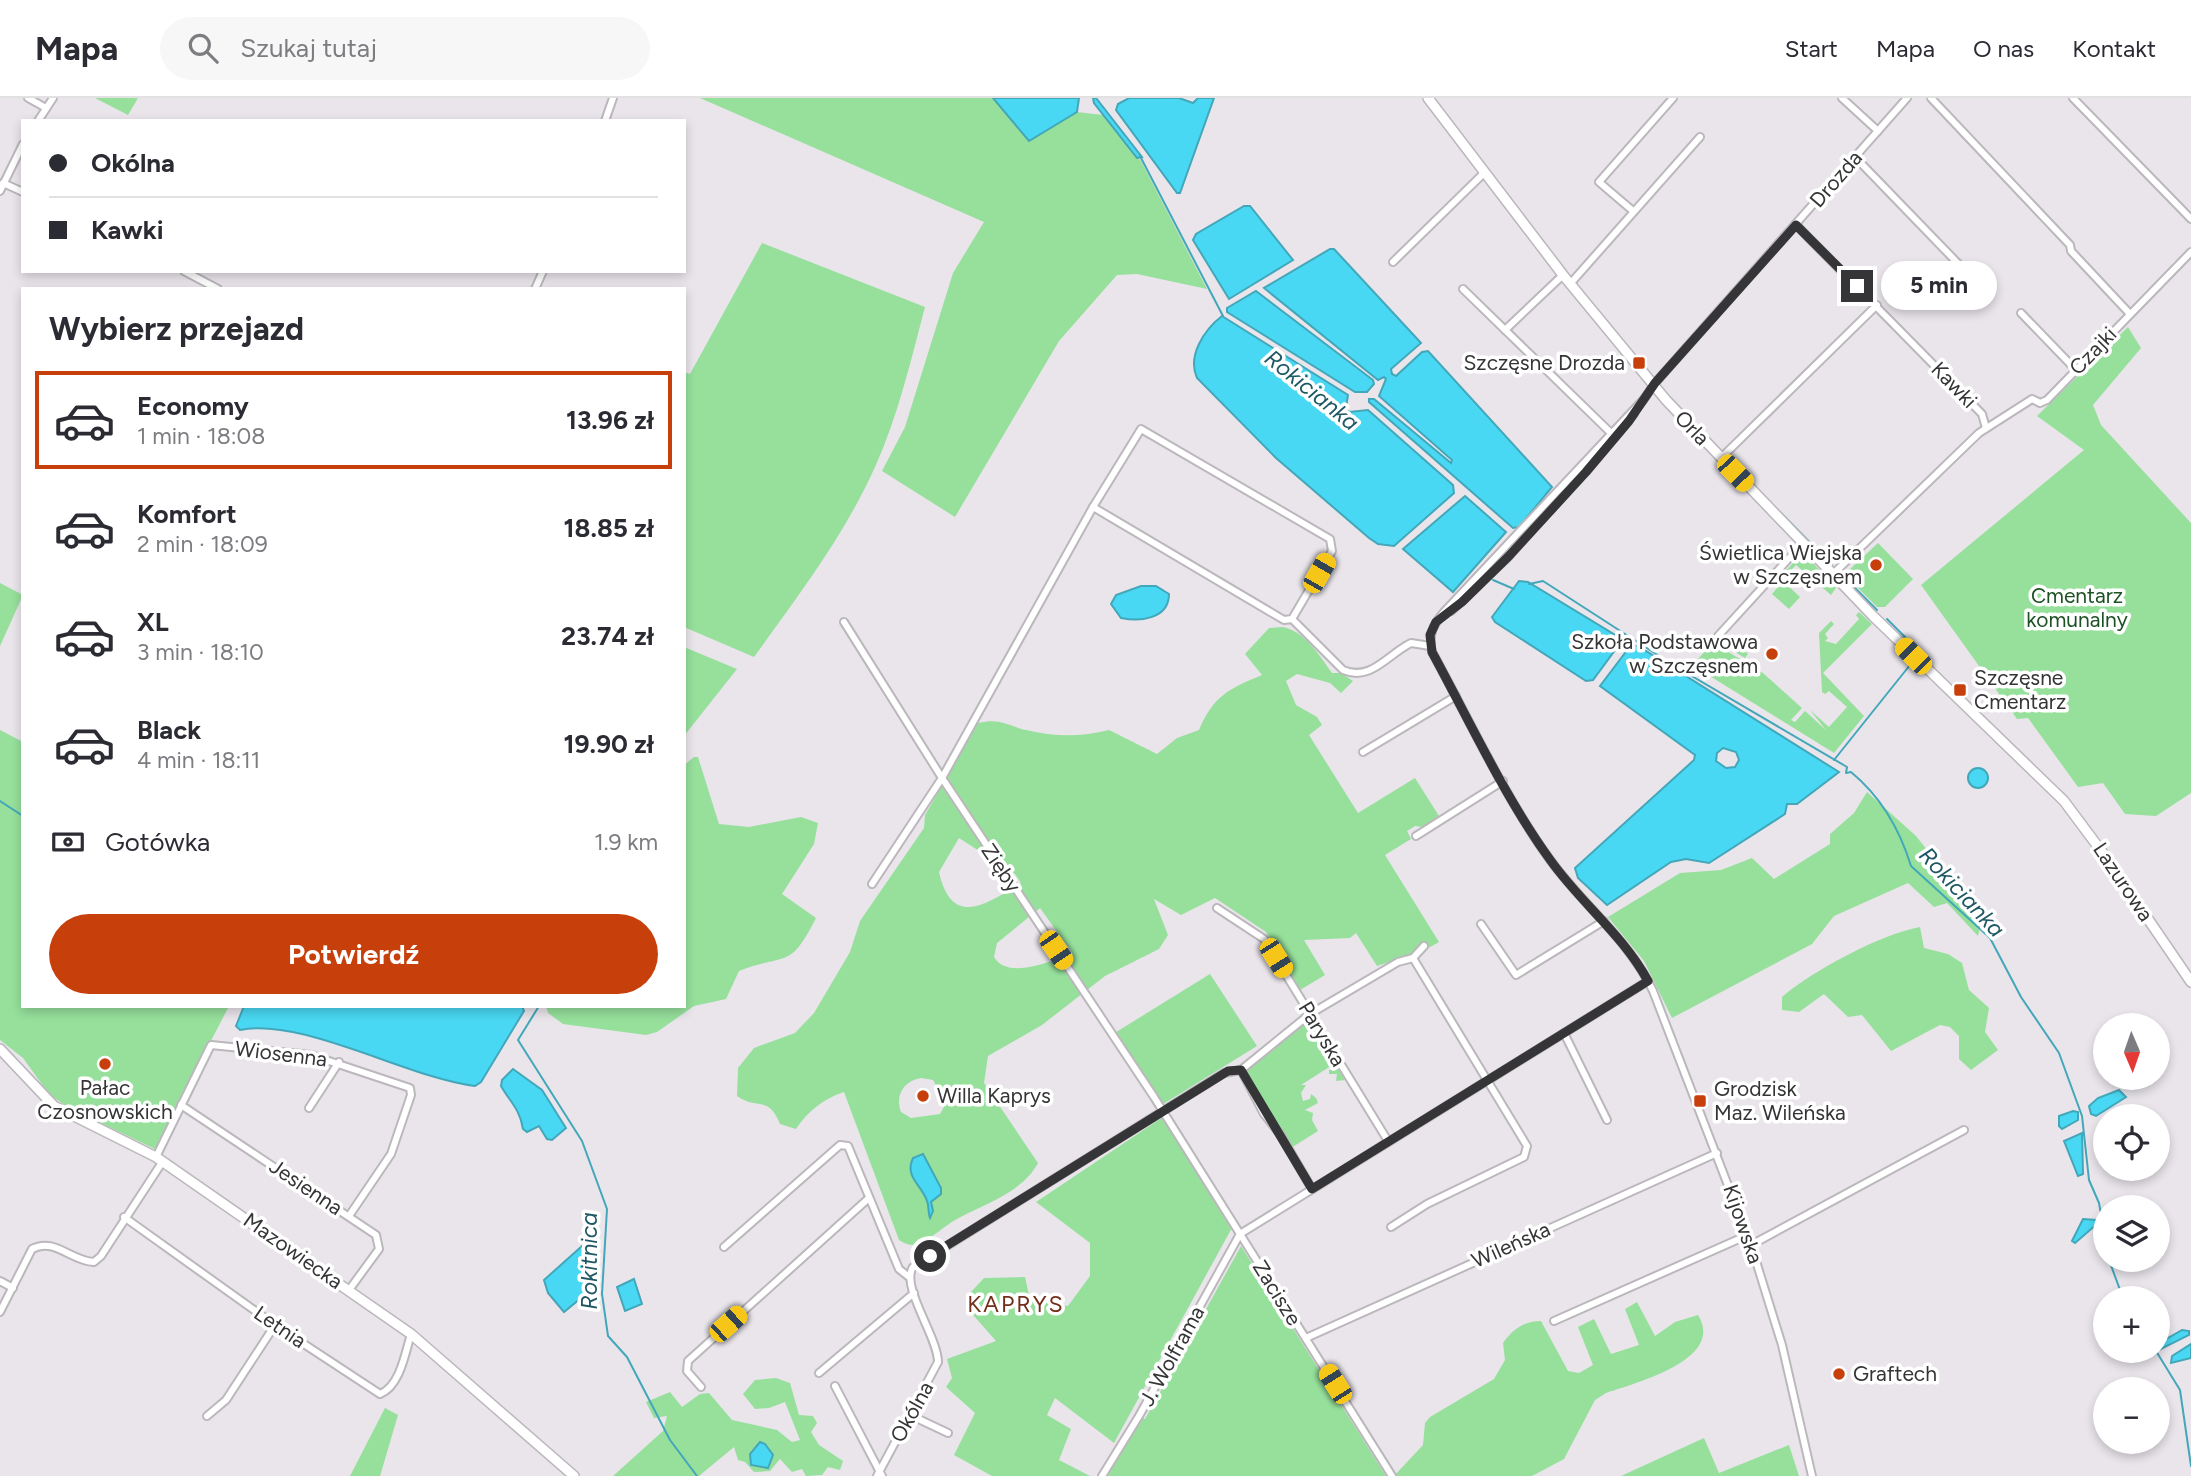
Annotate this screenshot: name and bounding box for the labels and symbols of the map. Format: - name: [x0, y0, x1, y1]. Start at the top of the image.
- street label: Drozda: [1804, 145, 1867, 212]
- callout: 5 min: [1882, 262, 1997, 310]
- route end: [1841, 270, 1873, 302]
- street label: Czajki: [2064, 322, 2121, 380]
- water label: Rokicianka: [1259, 344, 1365, 436]
- place label: Szczęsne Drozda: [1463, 350, 1625, 375]
- marker: Szczęsne Drozda: [1631, 355, 1647, 371]
- street label: Kawki: [1926, 356, 1982, 413]
- street label: Orla: [1670, 405, 1715, 450]
- car: [1713, 451, 1758, 495]
- place label: Świetlica Wiejska w Szczęsnem: [1699, 540, 1862, 589]
- car: [1300, 550, 1339, 596]
- marker: Świetlica Wiejska w Szczęsnem: [1868, 557, 1884, 573]
- park label: Cmentarz komunalny: [2026, 583, 2128, 632]
- place label: Szkoła Podstawowa w Szczęsnem: [1571, 629, 1758, 678]
- car: [1891, 634, 1936, 678]
- marker: Szkoła Podstawowa w Szczęsnem: [1764, 646, 1780, 662]
- place label: Szczęsne Cmentarz: [1974, 665, 2066, 714]
- marker: Szczęsne Cmentarz: [1952, 682, 1968, 698]
- street label: Lazurowa: [2088, 838, 2159, 926]
- street label: Zięby: [976, 839, 1027, 897]
- water label: Rokicianka: [1913, 841, 2011, 943]
- car: [1036, 927, 1077, 973]
- car: [1256, 935, 1297, 981]
- street label: Paryska: [1293, 997, 1351, 1071]
- north arrow: [2093, 1013, 2170, 1090]
- street label: Wiosenna: [234, 1035, 329, 1072]
- marker: Pałac Czosnowskich: [97, 1056, 113, 1072]
- place label: Pałac Czosnowskich: [37, 1075, 173, 1124]
- place label: Grodzisk Maz. Wileńska: [1714, 1076, 1846, 1125]
- place label: Willa Kaprys: [937, 1083, 1051, 1108]
- marker: Willa Kaprys: [915, 1088, 931, 1104]
- marker: Grodzisk Maz. Wileńska: [1692, 1093, 1708, 1109]
- street label: Jesienna: [265, 1153, 347, 1220]
- street label: Kijowska: [1718, 1181, 1769, 1267]
- street label: Mazowiecka: [239, 1207, 348, 1294]
- water label: Rokitnica: [575, 1212, 603, 1310]
- street label: Wileńska: [1468, 1216, 1554, 1273]
- route start: [914, 1240, 946, 1272]
- street label: Zacisze: [1248, 1256, 1307, 1330]
- district label: KAPRYS: [967, 1290, 1065, 1318]
- street label: Letnia: [249, 1300, 311, 1353]
- street label: J. Wolframa: [1134, 1301, 1209, 1410]
- car: [706, 1302, 751, 1346]
- car: [1315, 1361, 1356, 1407]
- place label: Graftech: [1853, 1361, 1937, 1386]
- marker: Graftech: [1831, 1366, 1847, 1382]
- street label: Okólna: [885, 1377, 938, 1446]

